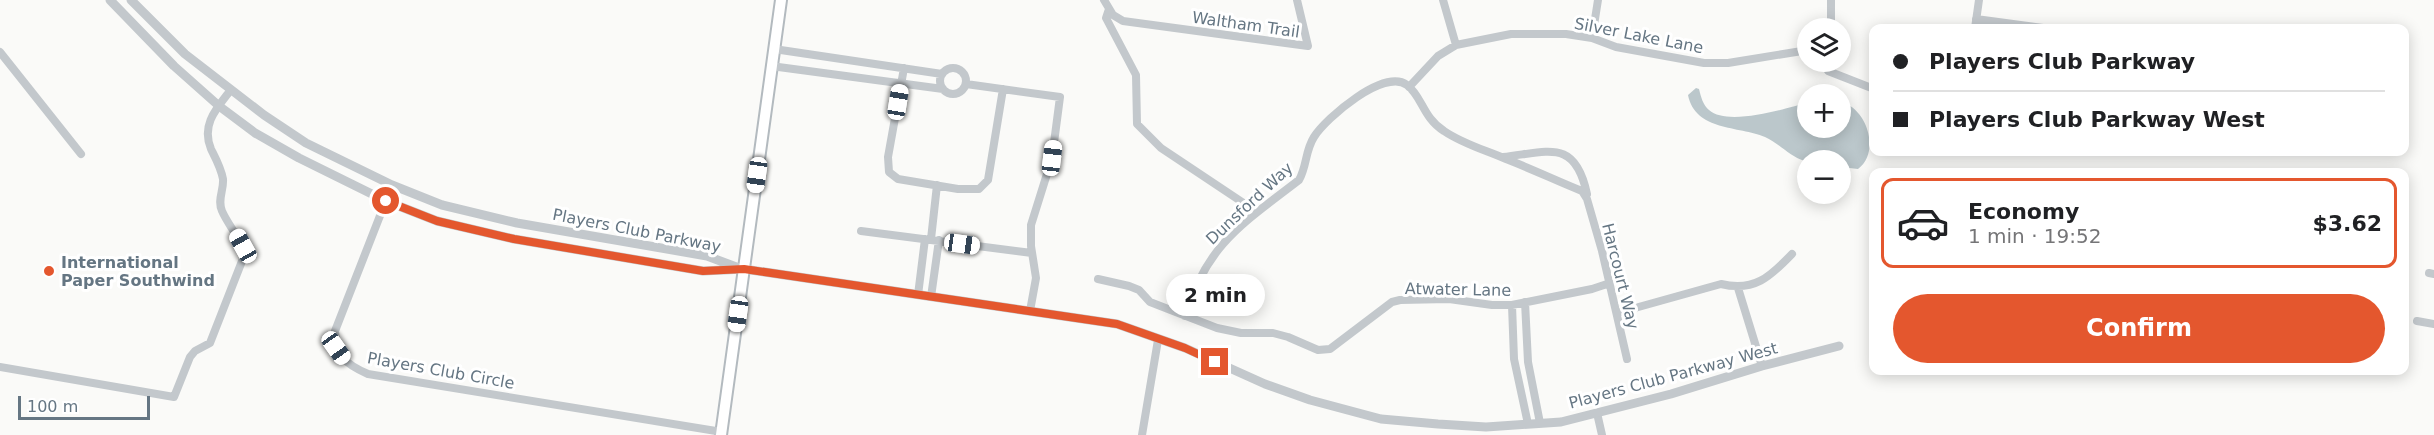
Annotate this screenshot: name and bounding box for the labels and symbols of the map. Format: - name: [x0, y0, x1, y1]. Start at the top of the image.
- street label: Waltham Trail: [1191, 8, 1301, 41]
- street label: Silver Lake Lane: [1573, 14, 1705, 57]
- car: [886, 83, 910, 121]
- car: [1041, 139, 1063, 177]
- car: [746, 156, 768, 194]
- street label: Dunsford Way: [1202, 158, 1297, 248]
- route start: [372, 187, 399, 214]
- street label: Players Club Parkway: [551, 205, 723, 256]
- street label: Harcourt Way: [1598, 221, 1643, 331]
- car: [226, 226, 260, 266]
- car: [943, 233, 981, 255]
- place label: International Paper Southwind: [61, 253, 215, 290]
- marker: International Paper Southwind: [42, 264, 56, 278]
- callout: 2 min: [1166, 275, 1264, 317]
- street label: Atwater Lane: [1405, 279, 1511, 300]
- car: [727, 295, 749, 333]
- car: [318, 328, 354, 368]
- street label: Players Club Parkway West: [1567, 338, 1780, 413]
- street label: Players Club Circle: [366, 348, 516, 393]
- route end: [1201, 348, 1228, 375]
- scale bar: [18, 393, 150, 420]

